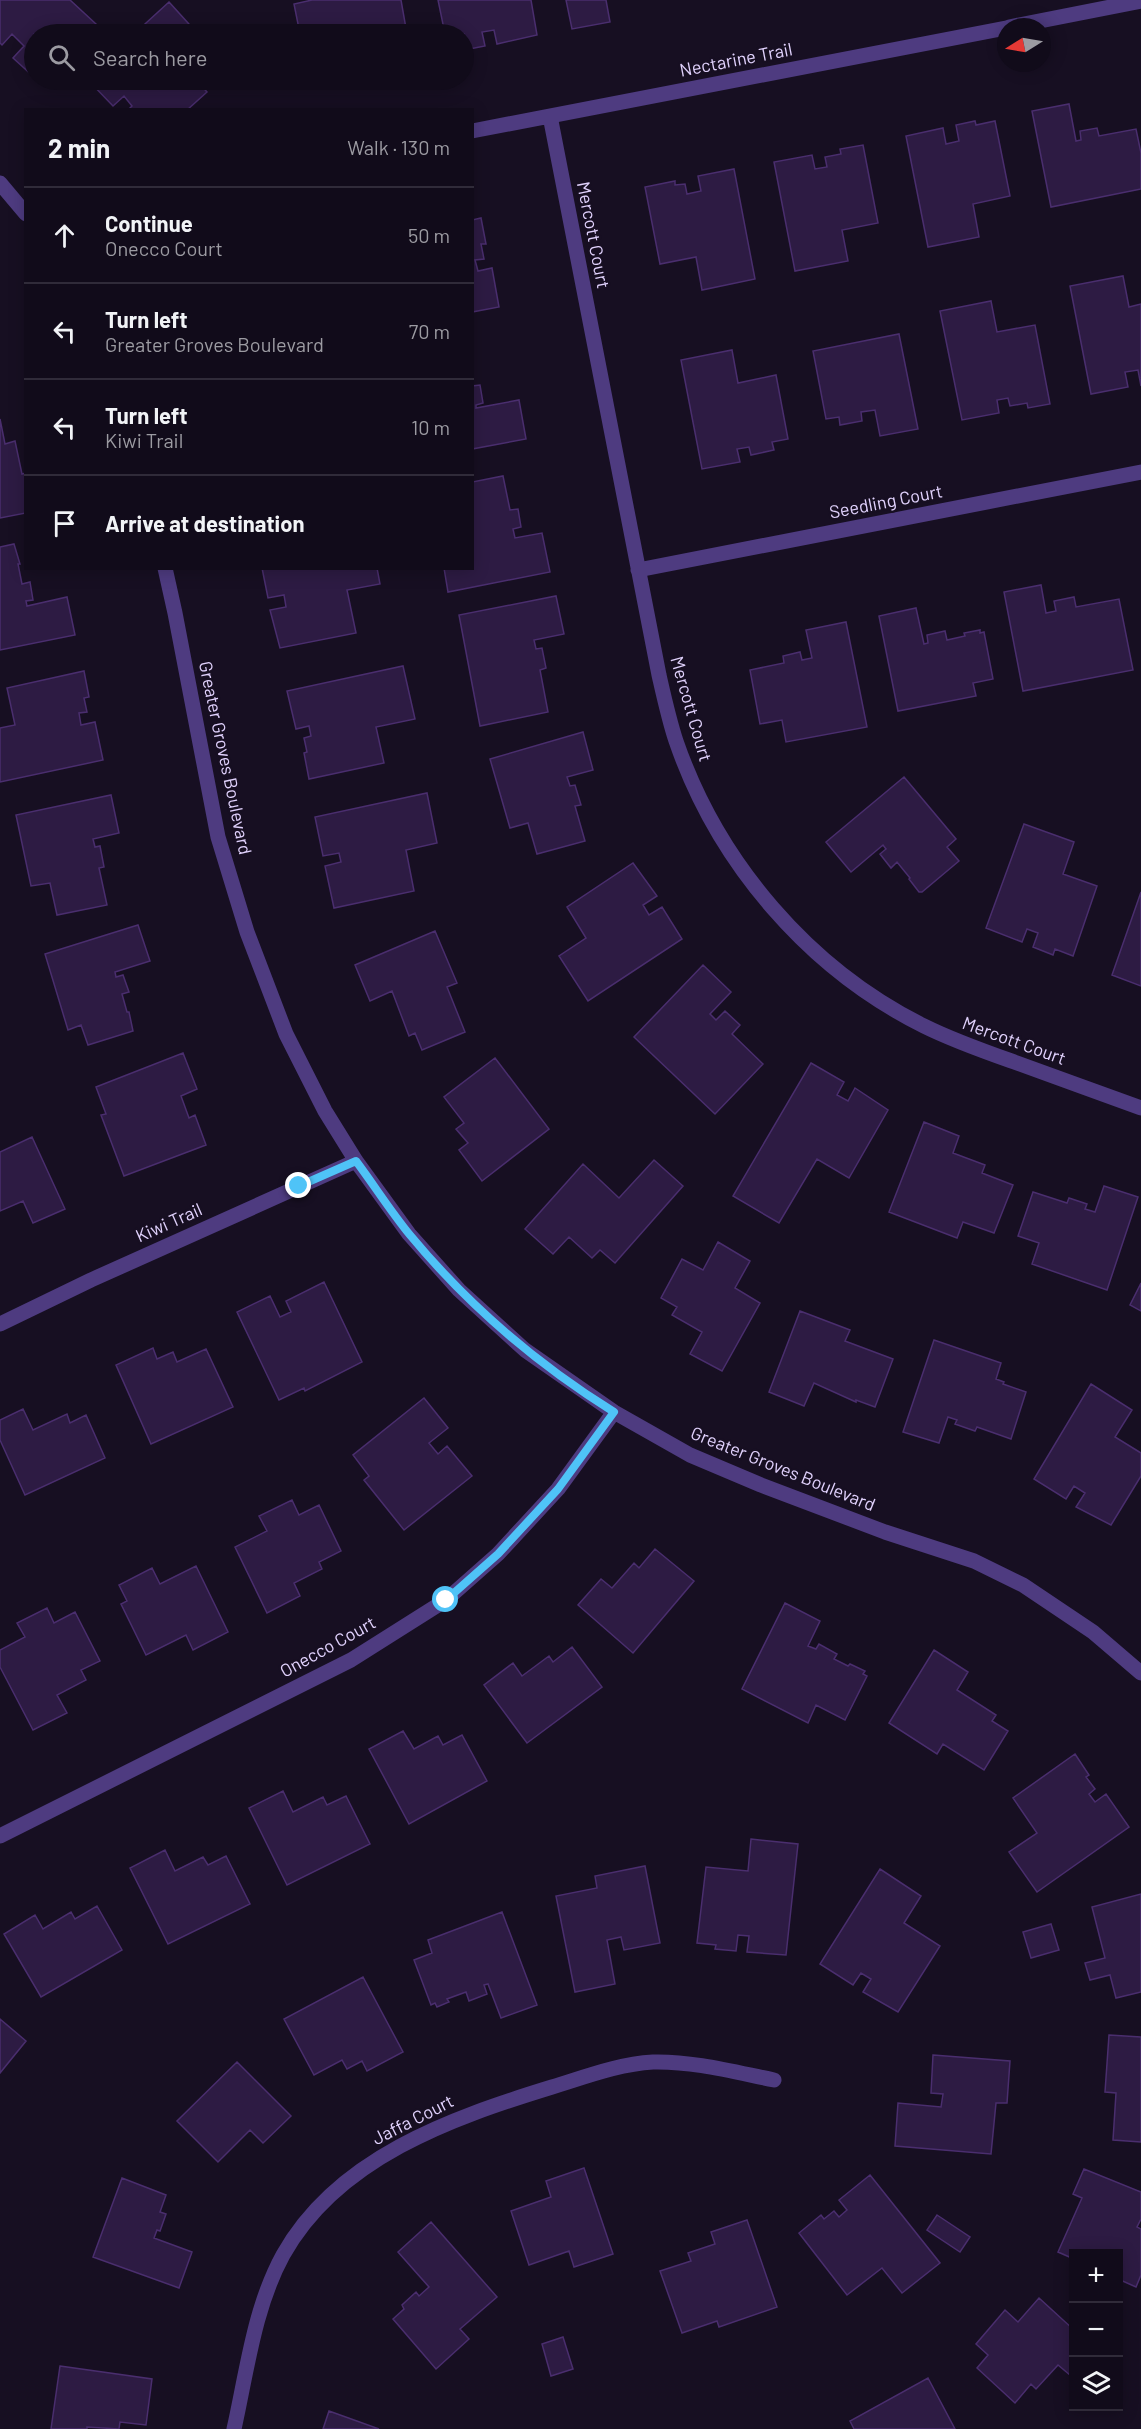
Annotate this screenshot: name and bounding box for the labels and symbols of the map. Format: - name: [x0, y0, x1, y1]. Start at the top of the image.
- north arrow: [997, 18, 1051, 72]
- street label: Nectarine Trail: [678, 37, 794, 81]
- street label: Mercott Court: [573, 180, 615, 290]
- street label: Seedling Court: [827, 479, 944, 523]
- street label: Mercott Court: [666, 654, 717, 764]
- street label: Greater Groves Boulevard: [195, 659, 257, 856]
- street label: Mercott Court: [960, 1011, 1069, 1069]
- route end: [285, 1172, 311, 1198]
- street label: Kiwi Trail: [132, 1198, 205, 1246]
- street label: Greater Groves Boulevard: [688, 1421, 879, 1515]
- route start: [432, 1586, 458, 1612]
- street label: Onecco Court: [276, 1611, 379, 1681]
- street label: Jaffa Court: [368, 2089, 457, 2149]

